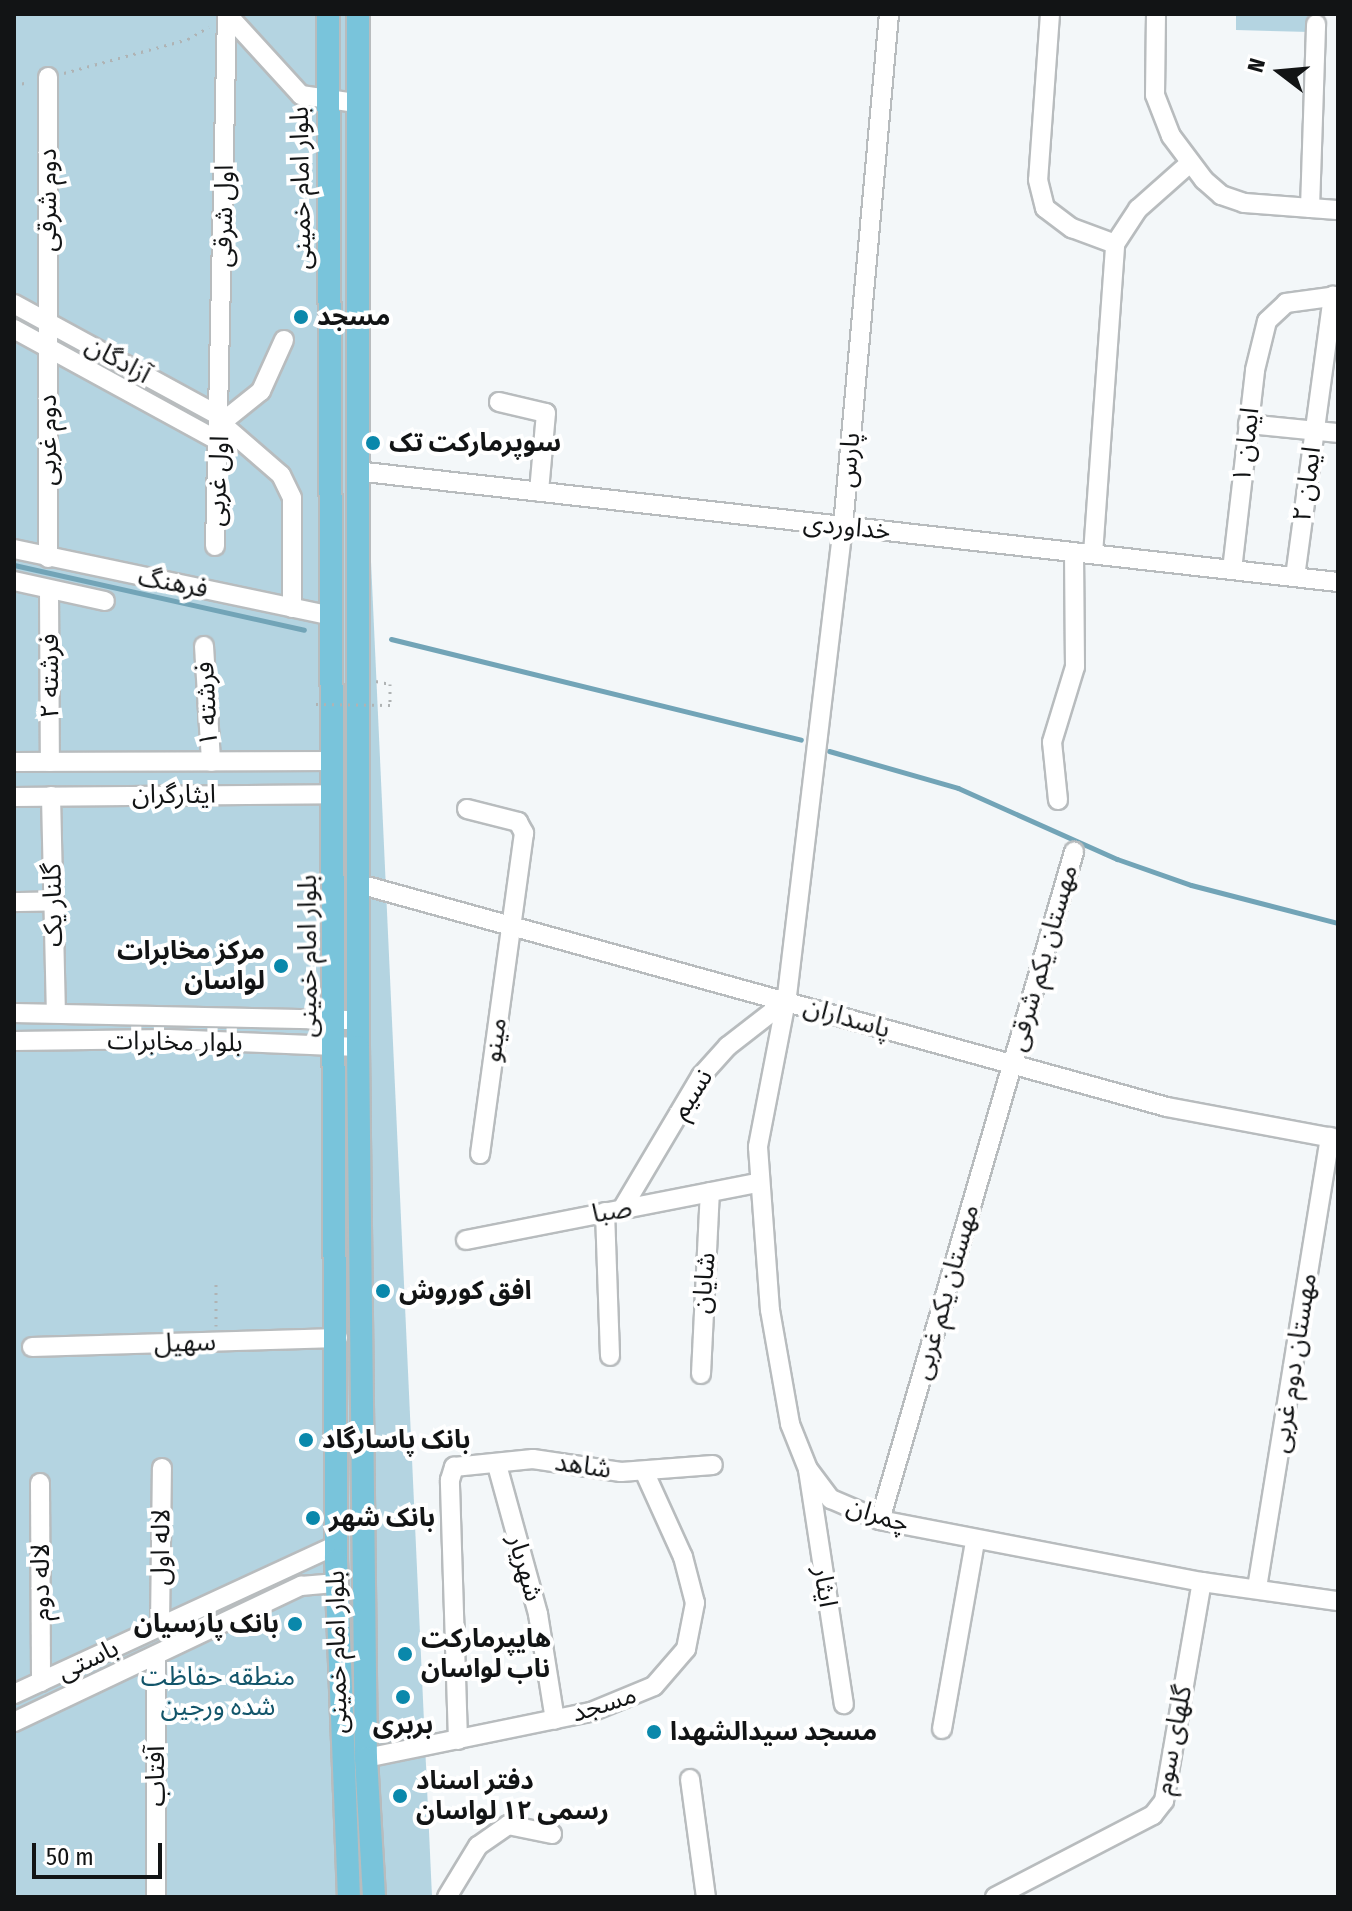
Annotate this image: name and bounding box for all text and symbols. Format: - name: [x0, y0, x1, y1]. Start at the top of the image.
- north arrow: [1240, 32, 1320, 112]
- text: N: [1242, 55, 1271, 75]
- street label: بلوار امام خمینی: [284, 106, 318, 270]
- street label: دوم شرقی: [32, 148, 64, 252]
- street label: اول شرقی: [208, 164, 240, 268]
- place label: مسجد: [317, 301, 390, 333]
- marker: مسجد: [292, 308, 310, 326]
- street label: آزادگان: [80, 329, 156, 391]
- street label: دوم غربی: [32, 394, 64, 486]
- street label: ایمان ۱: [1226, 406, 1266, 484]
- place label: سوپرمارکت تک: [389, 427, 561, 459]
- street label: پارس: [831, 431, 867, 489]
- marker: سوپرمارکت تک: [364, 434, 382, 452]
- street label: اول غربی: [200, 435, 236, 527]
- street label: ایمان ۲: [1286, 445, 1328, 523]
- street label: خداوردی: [802, 507, 892, 547]
- street label: فرهنگ: [136, 561, 210, 605]
- street label: فرشته ۲: [34, 634, 66, 718]
- street label: فرشته ۱: [189, 661, 225, 747]
- street label: ایثارگران: [132, 779, 216, 811]
- street label: مهستان یکم شرقی: [1001, 861, 1085, 1055]
- street label: گلنار یک: [37, 863, 69, 947]
- street label: بلوار امام خمینی: [292, 874, 324, 1038]
- place label: مرکز مخابرات لواسان: [117, 935, 265, 996]
- marker: مرکز مخابرات لواسان: [272, 957, 290, 975]
- street label: پاسداران: [800, 991, 894, 1045]
- street label: مینو: [476, 1016, 514, 1064]
- street label: بلوار مخابرات: [107, 1025, 243, 1059]
- street label: نسیم: [664, 1063, 720, 1125]
- street label: صبا: [589, 1192, 635, 1230]
- street label: مهستان یکم غربی: [906, 1201, 986, 1383]
- street label: شایان: [686, 1251, 722, 1315]
- street label: مهستان دوم غربی: [1264, 1271, 1324, 1455]
- place label: افق کوروش: [399, 1275, 531, 1307]
- marker: افق کوروش: [374, 1282, 392, 1300]
- street label: سهیل: [153, 1326, 217, 1360]
- place label: بانک پاسارگاد: [322, 1424, 471, 1456]
- marker: بانک پاسارگاد: [297, 1431, 315, 1449]
- street label: شاهد: [553, 1447, 613, 1485]
- street label: چمران: [843, 1490, 913, 1540]
- place label: بانک شهر: [329, 1502, 435, 1534]
- street label: لاله اول: [145, 1508, 177, 1586]
- marker: بانک شهر: [304, 1509, 322, 1527]
- street label: شهریار: [501, 1531, 549, 1605]
- street label: لاله دوم: [25, 1543, 57, 1621]
- street label: ایثار: [806, 1564, 844, 1610]
- street label: بلوار امام خمینی: [320, 1570, 354, 1734]
- place label: بانک پارسیان: [134, 1608, 279, 1640]
- marker: بانک پارسیان: [286, 1615, 304, 1633]
- place label: هایپرمارکت ناب لواسان: [421, 1623, 551, 1684]
- street label: باستی: [53, 1632, 123, 1688]
- marker: هایپرمارکت ناب لواسان: [396, 1645, 414, 1663]
- park label: منطقه حفاظت شده ورجین: [141, 1661, 295, 1722]
- street label: مسجد: [568, 1679, 640, 1729]
- street label: گلهای سوم: [1147, 1683, 1199, 1797]
- marker: بربری: [394, 1688, 412, 1706]
- place label: بربری: [373, 1709, 433, 1741]
- place label: مسجد سیدالشهدا: [670, 1716, 877, 1748]
- marker: مسجد سیدالشهدا: [645, 1723, 663, 1741]
- street label: آفتاب: [140, 1746, 172, 1806]
- place label: دفتر اسناد رسمی ۱۲ لواسان: [416, 1765, 609, 1826]
- marker: دفتر اسناد رسمی ۱۲ لواسان: [391, 1787, 409, 1805]
- scale bar: [36, 1827, 166, 1877]
- text: 50 m: [46, 1843, 94, 1871]

